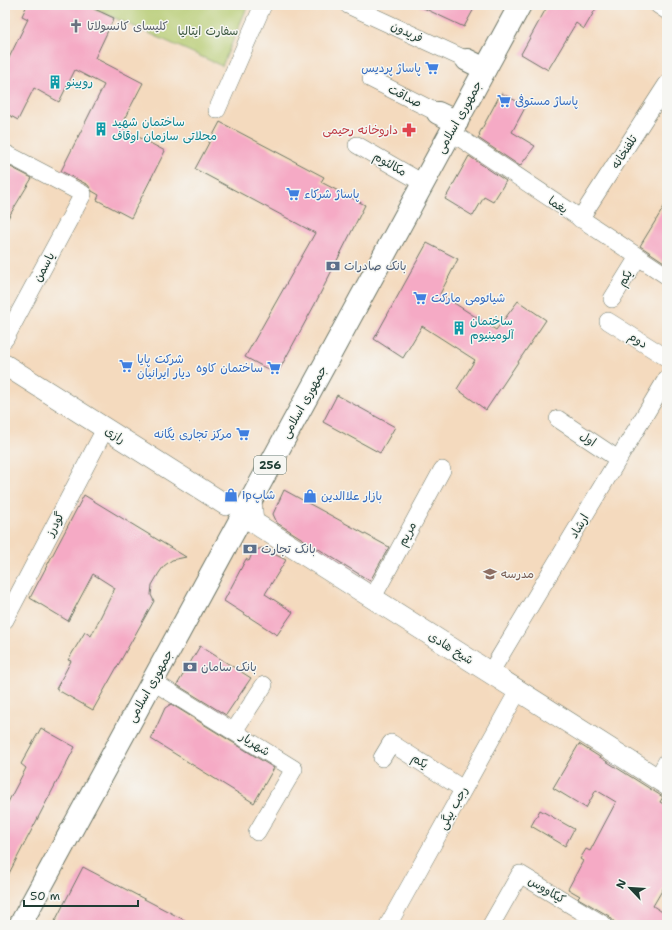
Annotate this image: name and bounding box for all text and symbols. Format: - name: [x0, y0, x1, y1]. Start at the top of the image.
- church icon: کلیسای کانسولاتا: [68, 18, 84, 34]
- place label: کلیسای کانسولاتا: [87, 18, 168, 34]
- street label: فریدون: [388, 18, 426, 46]
- park label: سفارت ایتالیا: [178, 23, 238, 39]
- place label: پاساژ پردیس: [361, 60, 421, 76]
- supermarket icon: پاساژ پردیس: [424, 60, 440, 76]
- building icon: رویینو: [47, 74, 63, 90]
- place label: رویینو: [65, 74, 93, 90]
- street label: جمهوری اسلامی: [432, 78, 486, 156]
- street label: صداقت: [385, 81, 425, 111]
- supermarket icon: پاساژ مستوفی: [496, 93, 512, 109]
- place label: پاساژ مستوفی: [515, 93, 578, 109]
- place label: ساختمان شهید محلاتی سازمان اوقاف: [112, 114, 217, 144]
- building icon: ساختمان شهید محلاتی سازمان اوقاف: [93, 121, 109, 137]
- place label: داروخانه رحیمی: [322, 122, 398, 138]
- pharmacy icon: داروخانه رحیمی: [401, 122, 417, 138]
- street label: تلفنخانه: [607, 132, 641, 172]
- street label: مکالئوم: [370, 148, 410, 181]
- supermarket icon: پاساژ شرکاء: [285, 186, 301, 202]
- place label: پاساژ شرکاء: [304, 186, 359, 202]
- street label: یغما: [545, 193, 571, 217]
- street label: یاسمن: [30, 249, 58, 285]
- bank icon: بانک صادرات: [325, 258, 341, 274]
- place label: بانک صادرات: [344, 258, 406, 274]
- street label: یکم: [614, 267, 637, 290]
- supermarket icon: شیائومی مارکت: [412, 290, 428, 306]
- place label: شیائومی مارکت: [431, 290, 505, 306]
- place label: ساختمان آلومینیوم: [470, 313, 515, 344]
- building icon: ساختمان آلومینیوم: [451, 320, 467, 336]
- street label: دوم: [625, 328, 651, 353]
- place label: شرکت پایا دیار ایرانیان: [137, 351, 191, 381]
- supermarket icon: شرکت پایا دیار ایرانیان: [118, 358, 134, 374]
- place label: ساختمان کاوه: [196, 360, 263, 376]
- supermarket icon: ساختمان کاوه: [266, 360, 282, 376]
- street label: جمهوری اسلامی: [277, 363, 331, 441]
- street label: رازی: [102, 423, 128, 447]
- place label: مرکز تجاری یگانه: [154, 426, 232, 442]
- supermarket icon: مرکز تجاری یگانه: [235, 426, 251, 442]
- street label: اول: [577, 428, 599, 450]
- road number: 256: [254, 456, 286, 474]
- shop icon: ipشاپ: [223, 487, 239, 503]
- place label: ipشاپ: [242, 487, 275, 503]
- shop icon: بازار علاالدین: [302, 488, 318, 504]
- place label: بازار علاالدین: [321, 488, 382, 504]
- street label: گودرز: [41, 509, 68, 540]
- street label: ارشاد: [565, 511, 593, 541]
- street label: مریم: [394, 519, 421, 549]
- bank icon: بانک تجارت: [242, 541, 258, 557]
- place label: بانک تجارت: [261, 541, 316, 557]
- school or university icon: مدرسه: [482, 566, 498, 582]
- place label: مدرسه: [501, 566, 534, 582]
- street label: شیخ هادی: [425, 628, 477, 669]
- street label: جمهوری اسلامی: [123, 647, 177, 725]
- bank icon: بانک سامان: [182, 659, 198, 675]
- place label: بانک سامان: [201, 659, 257, 675]
- street label: شهریار: [236, 728, 273, 760]
- street label: یکم: [408, 750, 431, 773]
- street label: رجب بیگی: [435, 783, 471, 833]
- north arrow: [610, 868, 650, 908]
- street label: کیکاووس: [525, 873, 569, 907]
- text: N: [613, 877, 630, 891]
- scale bar: [24, 882, 138, 908]
- text: 50 m: [30, 888, 60, 904]

